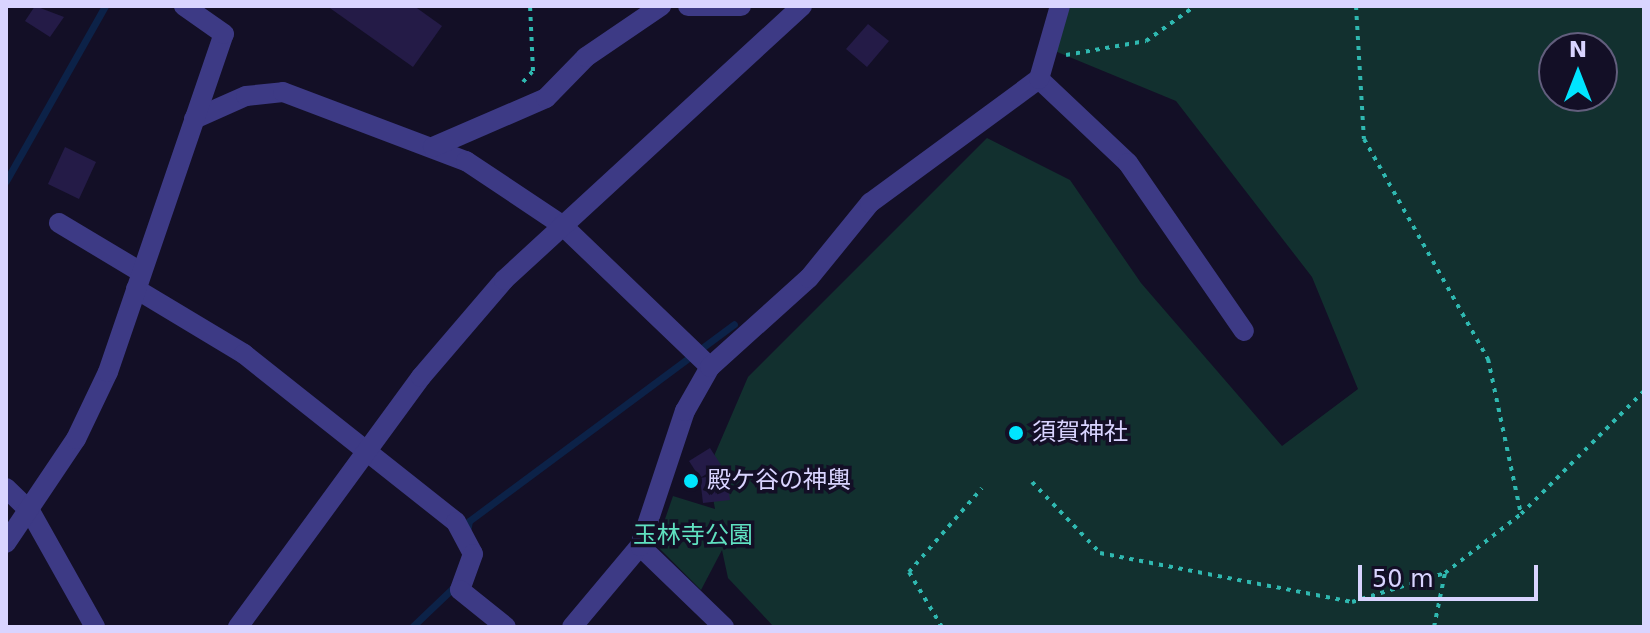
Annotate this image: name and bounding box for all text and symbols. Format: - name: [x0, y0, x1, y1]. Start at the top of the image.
- north arrow: [1538, 32, 1618, 112]
- text: N: [1569, 37, 1587, 62]
- place label: 須賀神社: [1032, 419, 1128, 447]
- marker: 須賀神社: [1007, 424, 1025, 442]
- place label: 殿ケ谷の神輿: [707, 467, 851, 495]
- marker: 殿ケ谷の神輿: [682, 472, 700, 490]
- park label: 玉林寺公園: [633, 522, 753, 550]
- scale bar: [1362, 549, 1542, 599]
- text: 50 m: [1372, 565, 1434, 593]

